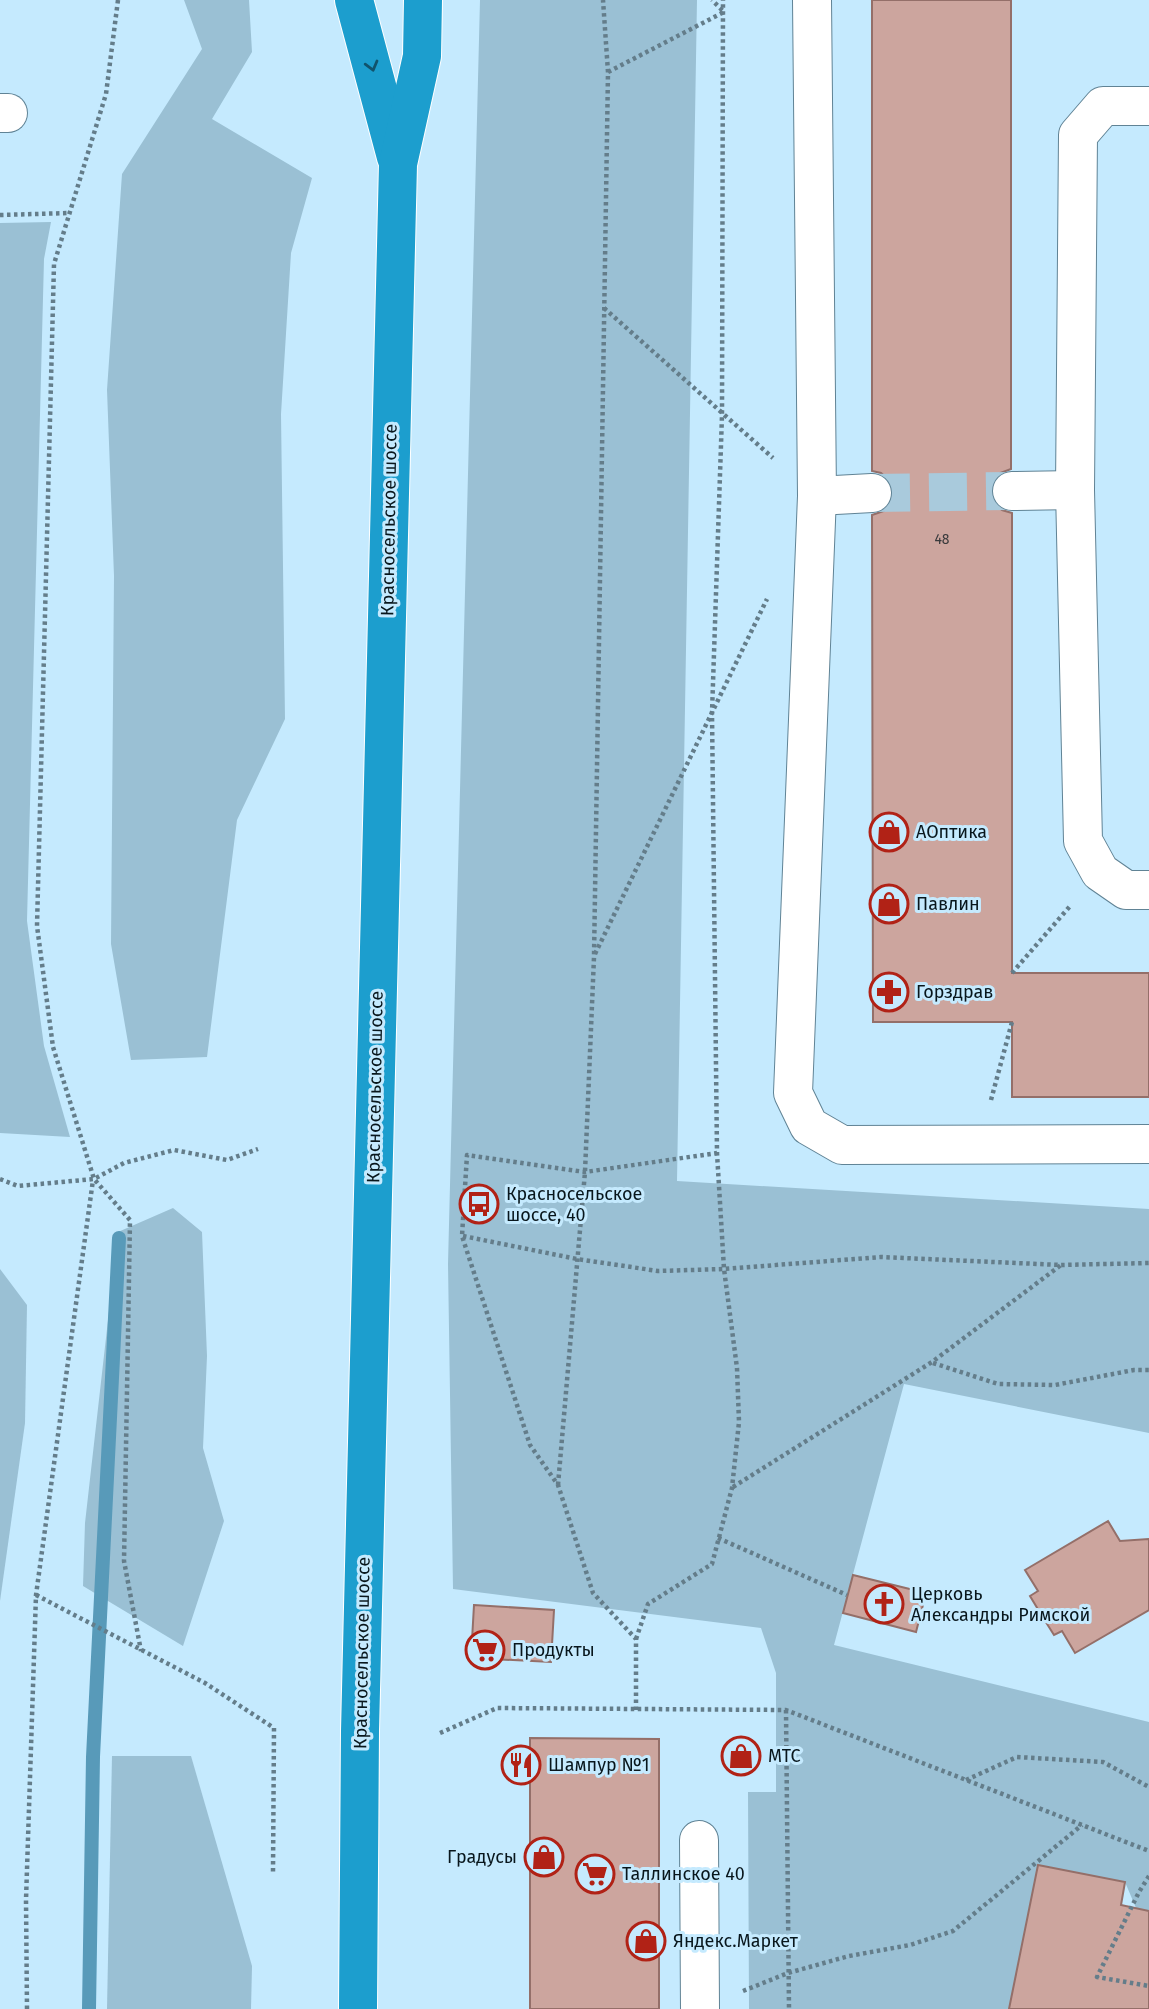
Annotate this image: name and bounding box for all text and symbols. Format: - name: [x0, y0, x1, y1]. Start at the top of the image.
- one-way arrow: [363, 60, 378, 72]
- street label: Красносельское шоссе: [376, 424, 402, 616]
- house number: 48: [934, 531, 950, 548]
- shop icon: АОптика: [868, 811, 910, 853]
- place label: АОптика: [916, 821, 987, 843]
- shop icon: Павлин: [868, 883, 910, 925]
- place label: Павлин: [916, 893, 980, 915]
- pharmacy icon: Горздрав: [868, 971, 910, 1013]
- place label: Горздрав: [916, 981, 993, 1003]
- street label: Красносельское шоссе: [362, 991, 388, 1183]
- bus stop icon: Красносельское шоссе, 40: [458, 1183, 500, 1225]
- place label: Красносельское шоссе, 40: [506, 1183, 642, 1226]
- street label: Красносельское шоссе: [349, 1557, 375, 1749]
- church icon: Церковь Александры Римской: [863, 1583, 905, 1625]
- place label: Церковь Александры Римской: [911, 1583, 1090, 1626]
- supermarket icon: Продукты: [464, 1629, 506, 1671]
- place label: Продукты: [512, 1639, 595, 1661]
- shop icon: МТС: [720, 1735, 762, 1777]
- restaurant icon: Шампур №1: [500, 1744, 542, 1786]
- place label: МТС: [768, 1745, 801, 1767]
- place label: Шампур №1: [548, 1754, 649, 1776]
- shop icon: Градусы: [523, 1836, 565, 1878]
- place label: Градусы: [447, 1846, 517, 1868]
- supermarket icon: Таллинское 40: [574, 1853, 616, 1895]
- place label: Таллинское 40: [622, 1863, 745, 1885]
- shop icon: Яндекс.Маркет: [625, 1920, 667, 1962]
- place label: Яндекс.Маркет: [673, 1930, 799, 1952]

